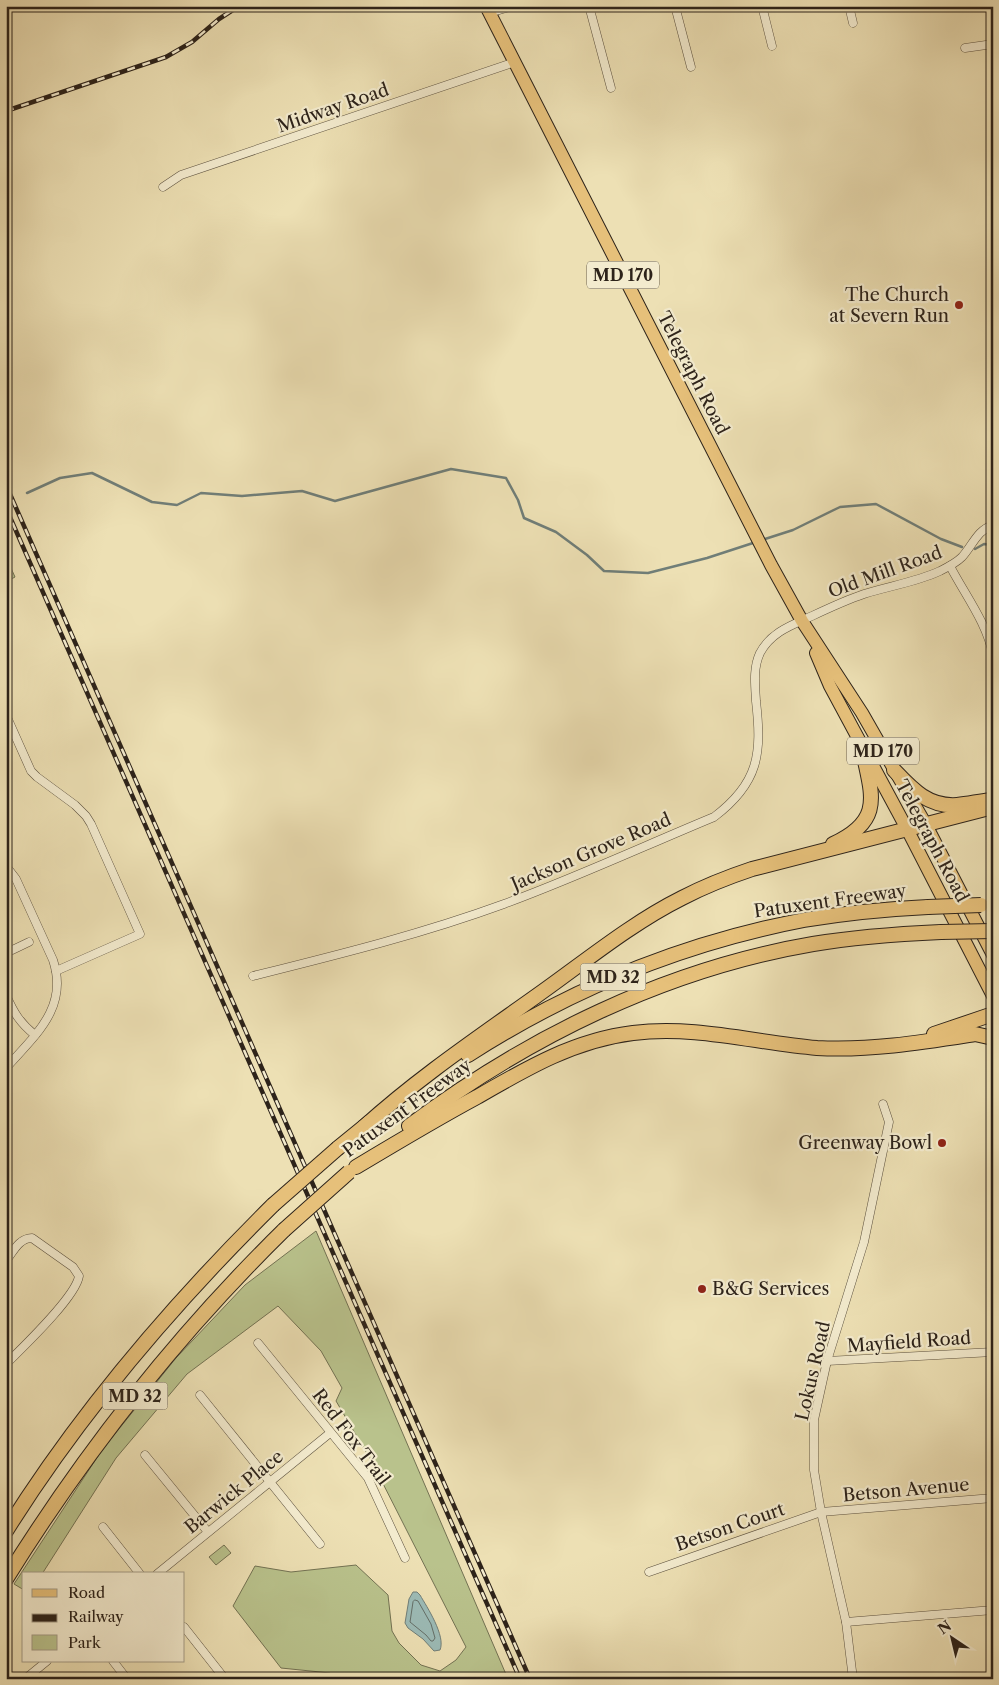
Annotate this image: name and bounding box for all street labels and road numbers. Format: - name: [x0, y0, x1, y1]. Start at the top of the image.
- street label: Midway Road: [274, 79, 392, 137]
- road number: MD 170: [587, 262, 659, 288]
- street label: Telegraph Road: [652, 308, 734, 438]
- street label: Old Mill Road: [825, 541, 945, 603]
- road number: MD 170: [847, 738, 919, 764]
- street label: Telegraph Road: [890, 776, 974, 906]
- street label: Jackson Grove Road: [505, 808, 674, 897]
- street label: Patuxent Freeway: [752, 879, 908, 923]
- road number: MD 32: [580, 964, 646, 990]
- street label: Patuxent Freeway: [338, 1053, 476, 1162]
- street label: Lokus Road: [791, 1319, 835, 1423]
- street label: Mayfield Road: [846, 1327, 972, 1357]
- road number: MD 32: [102, 1382, 168, 1410]
- street label: Red Fox Trail: [308, 1384, 394, 1490]
- street label: Barwick Place: [180, 1446, 288, 1538]
- street label: Betson Avenue: [842, 1473, 970, 1507]
- street label: Betson Court: [673, 1498, 788, 1556]

